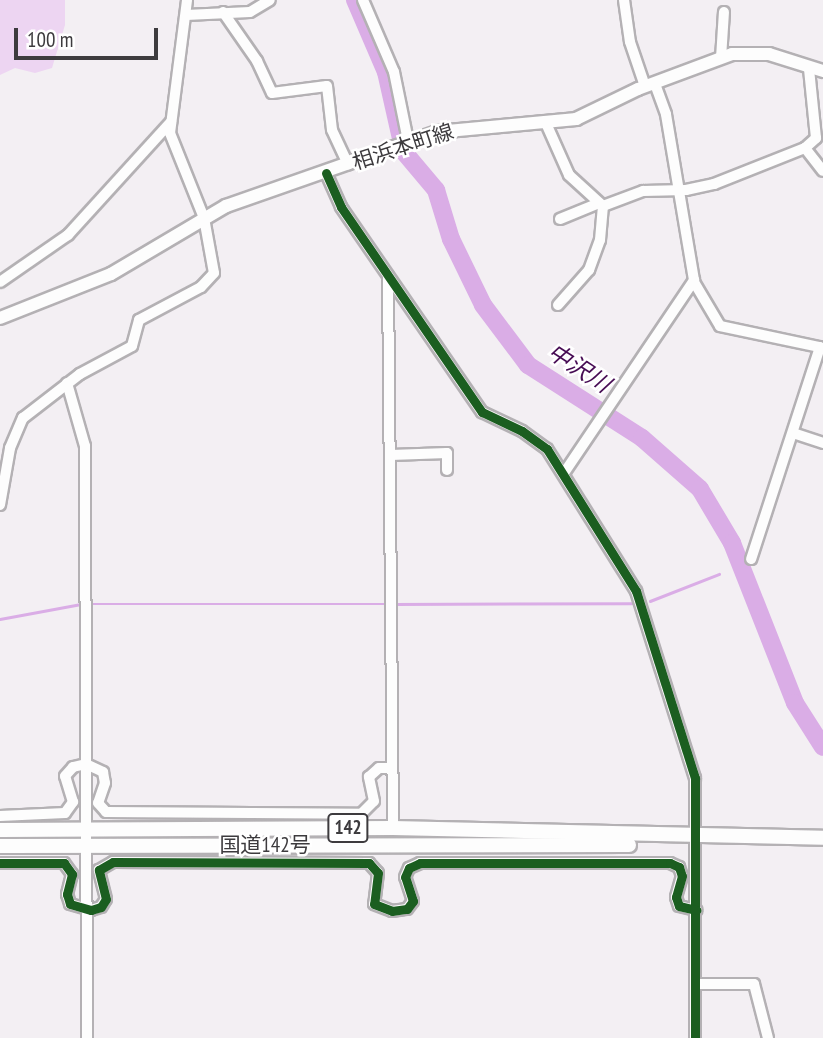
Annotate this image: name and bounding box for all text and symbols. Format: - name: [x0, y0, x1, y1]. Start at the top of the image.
- scale bar: [18, 14, 161, 58]
- text: 100 m: [27, 26, 73, 53]
- street label: 相浜本町線: [349, 119, 457, 175]
- water label: 中沢川: [543, 338, 615, 398]
- road number: 142: [327, 813, 369, 844]
- street label: 国道142号: [219, 832, 311, 858]

